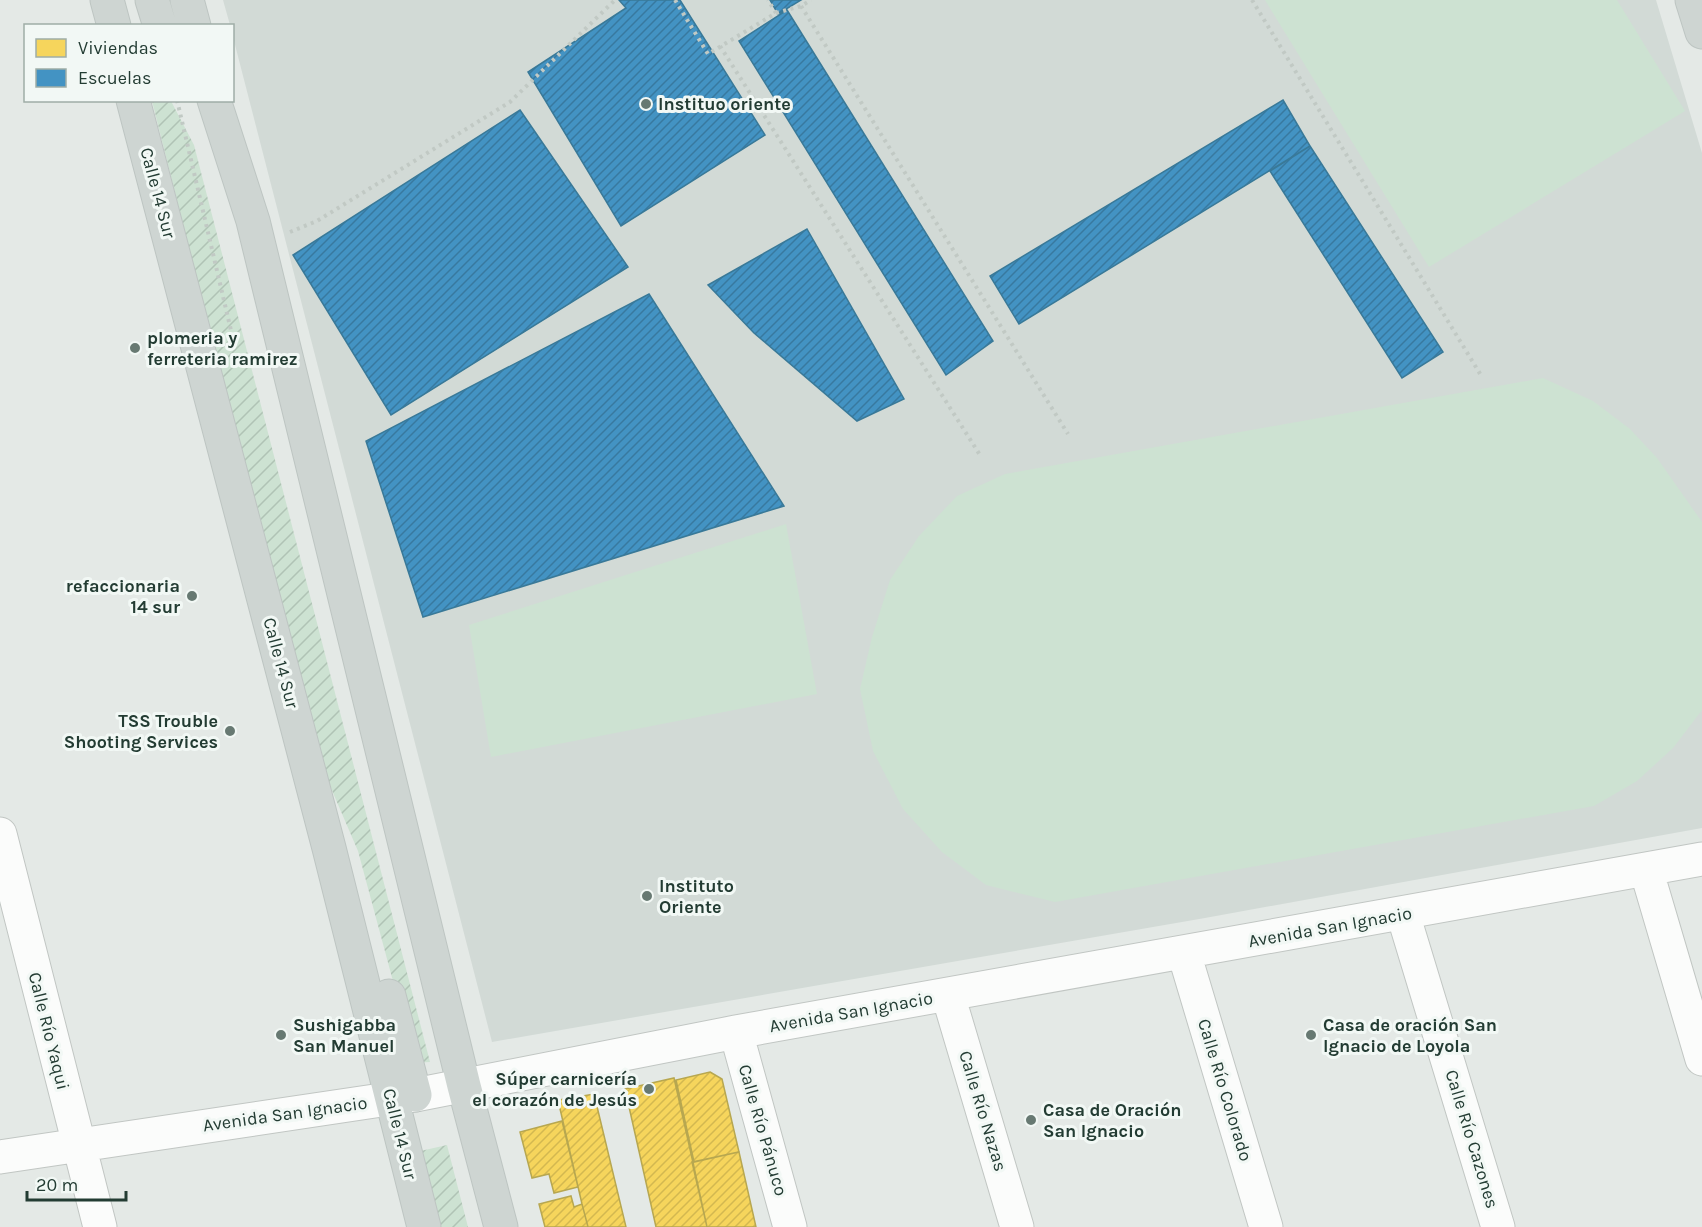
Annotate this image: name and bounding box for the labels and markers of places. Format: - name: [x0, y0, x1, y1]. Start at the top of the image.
- place label: Instituo oriente: [658, 93, 791, 115]
- marker: Instituo oriente: [639, 97, 653, 111]
- place label: plomeria y ferreteria ramirez: [147, 327, 298, 370]
- marker: plomeria y ferreteria ramirez: [128, 341, 142, 355]
- place label: refaccionaria 14 sur: [66, 575, 180, 618]
- marker: refaccionaria 14 sur: [185, 589, 199, 603]
- place label: TSS Trouble Shooting Services: [64, 710, 218, 753]
- marker: TSS Trouble Shooting Services: [223, 724, 237, 738]
- place label: Instituto Oriente: [659, 875, 734, 918]
- marker: Instituto Oriente: [640, 889, 654, 903]
- place label: Sushigabba San Manuel: [293, 1014, 396, 1057]
- place label: Casa de oración San Ignacio de Loyola: [1323, 1014, 1497, 1057]
- marker: Sushigabba San Manuel: [274, 1028, 288, 1042]
- marker: Casa de oración San Ignacio de Loyola: [1304, 1028, 1318, 1042]
- place label: Súper carnicería el corazón de Jesús: [472, 1068, 637, 1111]
- marker: Súper carnicería el corazón de Jesús: [642, 1082, 656, 1096]
- place label: Casa de Oración San Ignacio: [1043, 1099, 1181, 1142]
- marker: Casa de Oración San Ignacio: [1024, 1113, 1038, 1127]

